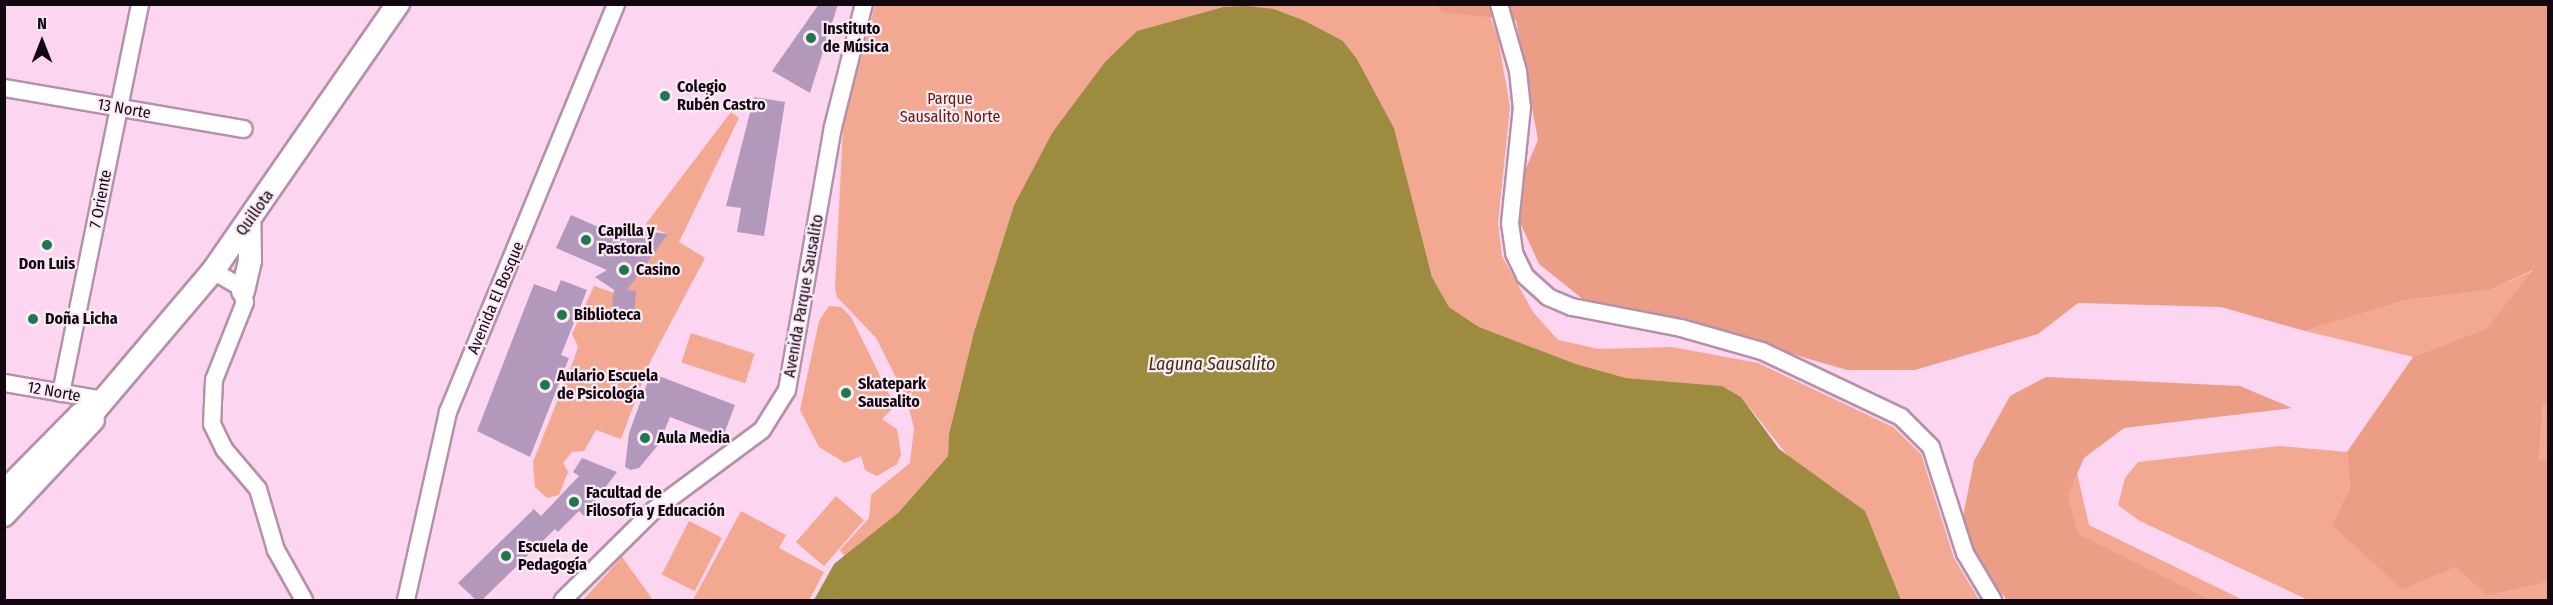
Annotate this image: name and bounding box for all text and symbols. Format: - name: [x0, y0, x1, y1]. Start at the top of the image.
- north arrow: [12, 12, 72, 72]
- text: N: [37, 14, 47, 33]
- place label: Instituto de Música: [823, 19, 889, 57]
- marker: Instituto de Música: [804, 31, 818, 45]
- place label: Colegio Rubén Castro: [677, 77, 765, 115]
- marker: Colegio Rubén Castro: [658, 89, 672, 103]
- park label: Parque Sausalito Norte: [900, 89, 1000, 127]
- street label: 13 Norte: [96, 95, 152, 123]
- street label: 7 Oriente: [86, 168, 116, 230]
- street label: Quillota: [232, 186, 278, 240]
- street label: Avenida Parque Sausalito: [780, 213, 828, 379]
- place label: Capilla y Pastoral: [598, 221, 655, 259]
- marker: Capilla y Pastoral: [579, 233, 593, 247]
- marker: Don Luis: [40, 238, 54, 252]
- street label: Avenida El Bosque: [464, 239, 528, 357]
- place label: Don Luis: [19, 254, 75, 274]
- place label: Casino: [636, 260, 680, 280]
- marker: Casino: [617, 263, 631, 277]
- place label: Biblioteca: [574, 305, 641, 325]
- marker: Biblioteca: [555, 308, 569, 322]
- place label: Doña Licha: [45, 309, 118, 329]
- marker: Doña Licha: [26, 312, 40, 326]
- water label: Laguna Sausalito: [1148, 353, 1276, 375]
- place label: Aulario Escuela de Psicología: [557, 366, 658, 404]
- place label: Skatepark Sausalito: [858, 374, 926, 412]
- street label: 12 Norte: [26, 378, 82, 406]
- marker: Aulario Escuela de Psicología: [538, 378, 552, 392]
- marker: Skatepark Sausalito: [839, 386, 853, 400]
- place label: Aula Media: [657, 428, 730, 448]
- marker: Aula Media: [638, 431, 652, 445]
- place label: Facultad de Filosofía y Educación: [586, 483, 725, 521]
- marker: Facultad de Filosofía y Educación: [567, 495, 581, 509]
- place label: Escuela de Pedagogía: [518, 537, 588, 575]
- marker: Escuela de Pedagogía: [499, 549, 513, 563]

